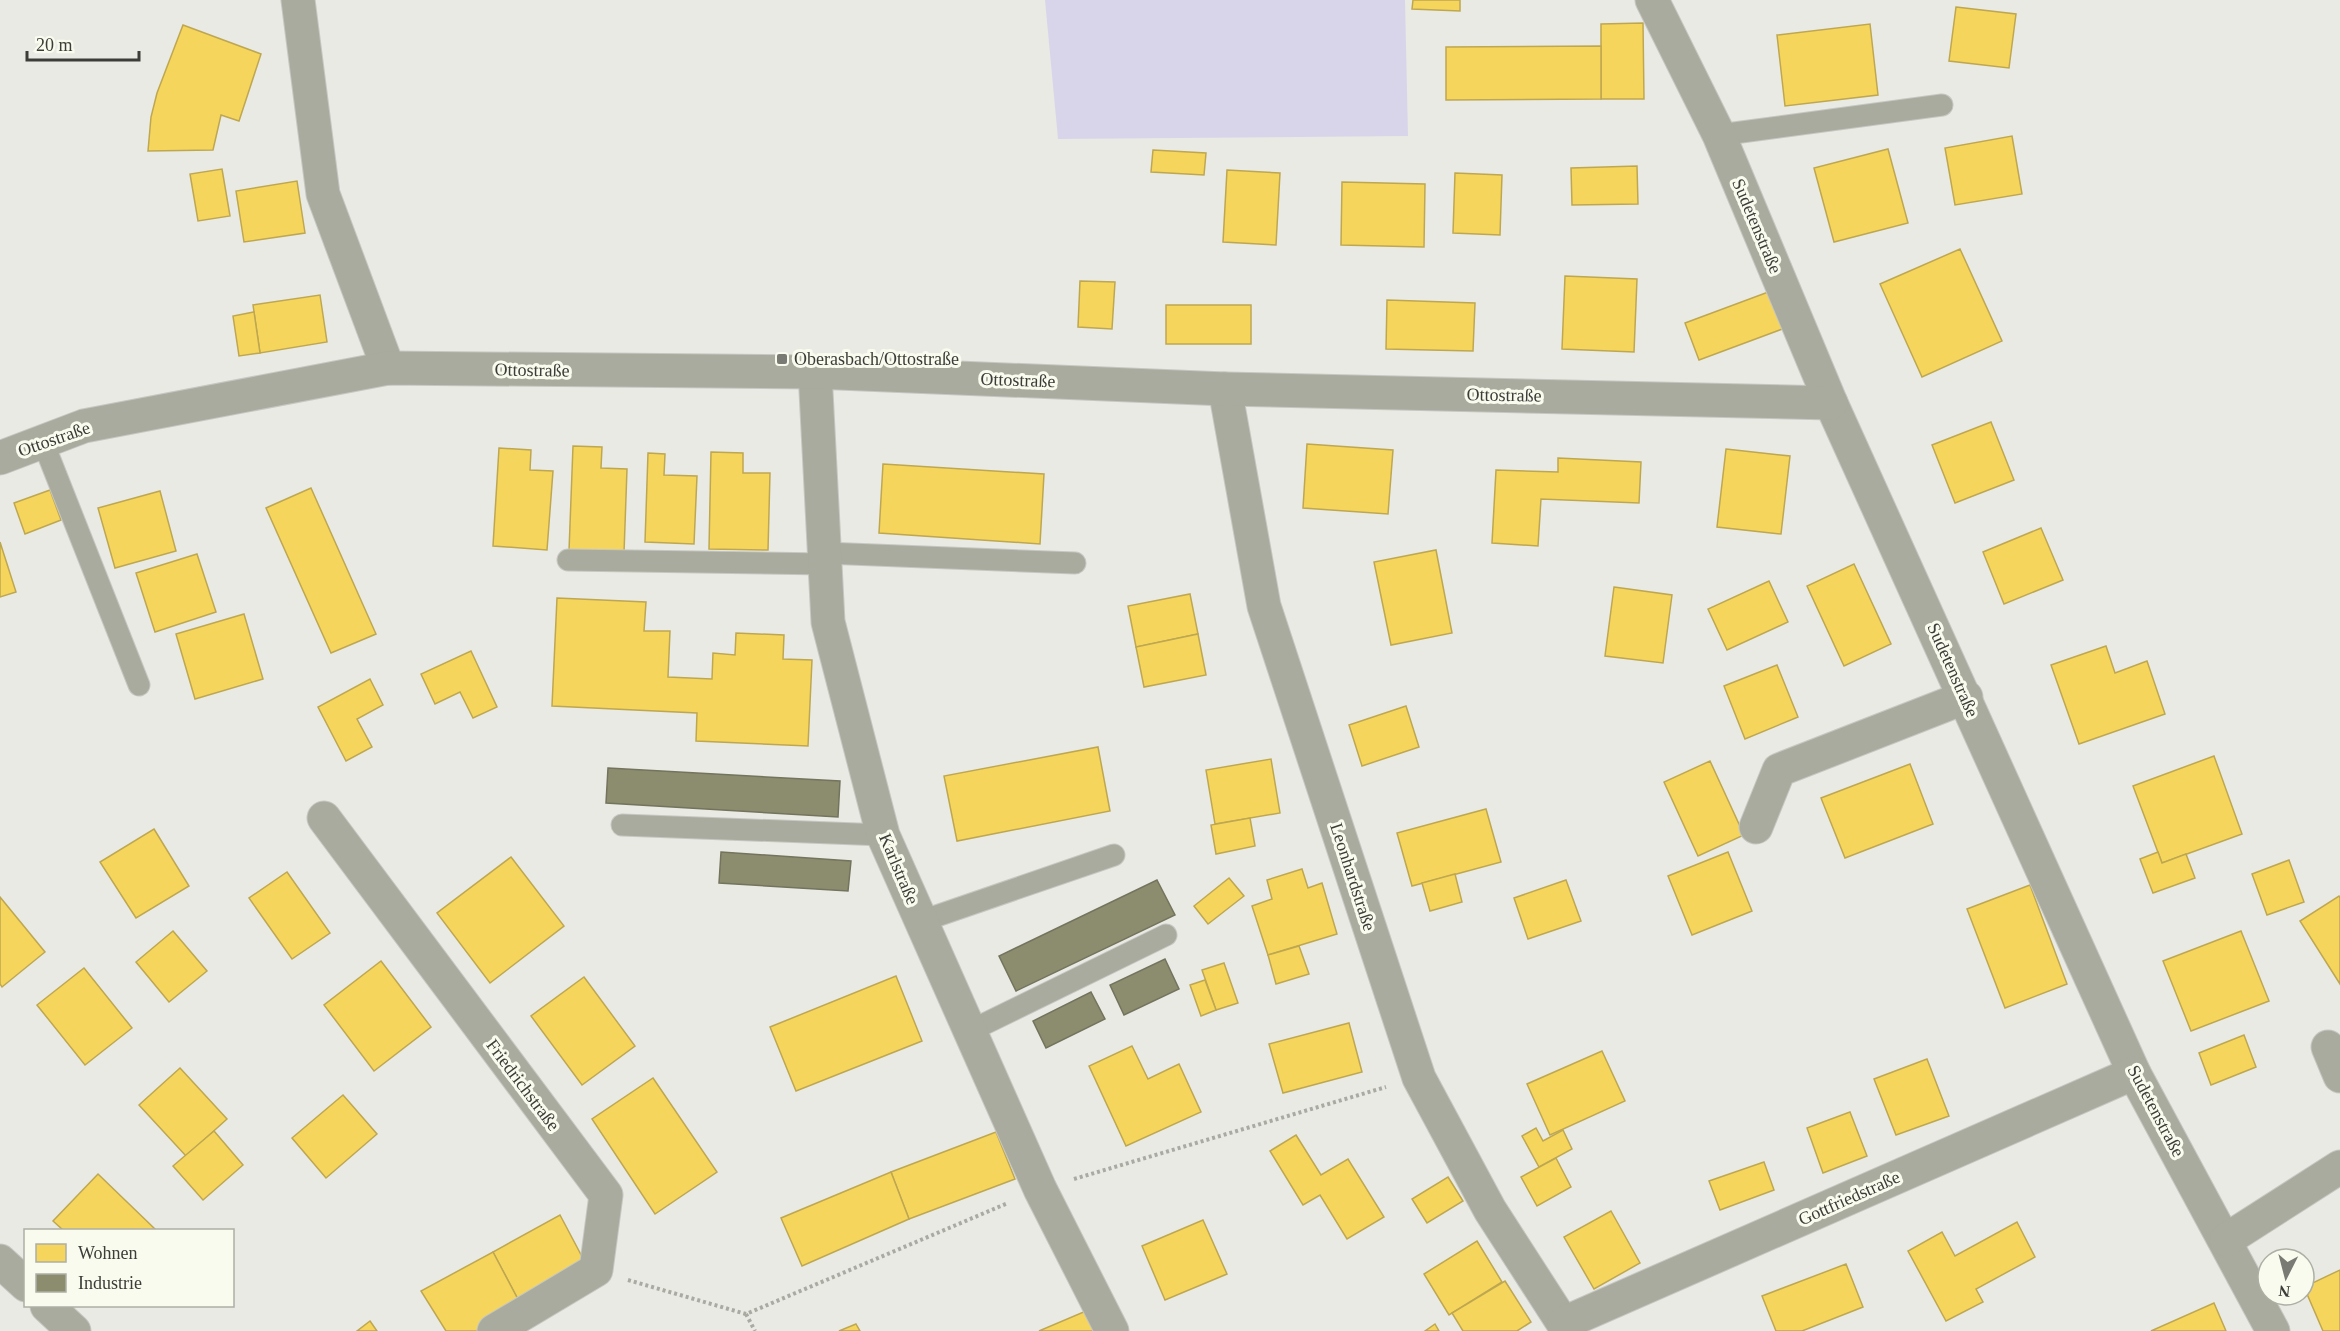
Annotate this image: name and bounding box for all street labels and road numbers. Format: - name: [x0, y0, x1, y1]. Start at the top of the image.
- street label: Sudetenstraße: [1728, 176, 1786, 276]
- street label: Ottostraße: [494, 359, 570, 381]
- street label: Ottostraße: [980, 369, 1056, 391]
- street label: Ottostraße: [1466, 384, 1542, 406]
- street label: Ottostraße: [15, 417, 93, 461]
- street label: Sudetenstraße: [1923, 620, 1983, 720]
- street label: Leonhardstraße: [1326, 821, 1380, 933]
- street label: Karlstraße: [875, 831, 923, 907]
- street label: Friedrichstraße: [482, 1035, 564, 1135]
- street label: Sudetenstraße: [2123, 1062, 2189, 1160]
- street label: Gottfriedstraße: [1795, 1167, 1903, 1229]

